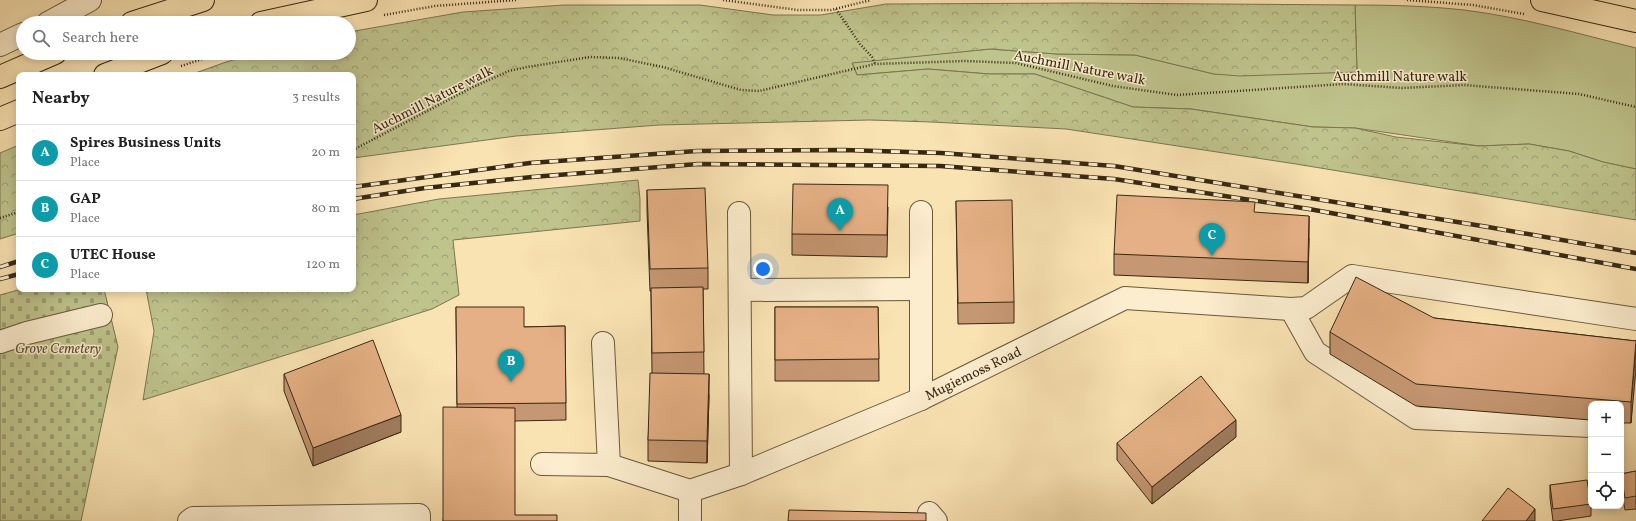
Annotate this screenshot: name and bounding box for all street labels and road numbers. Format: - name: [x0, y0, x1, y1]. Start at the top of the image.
- street label: Auchmill Nature walk: [1012, 46, 1148, 91]
- street label: Auchmill Nature walk: [369, 61, 497, 139]
- street label: Auchmill Nature walk: [1333, 68, 1467, 87]
- street label: Mugiemoss Road: [922, 343, 1025, 406]

